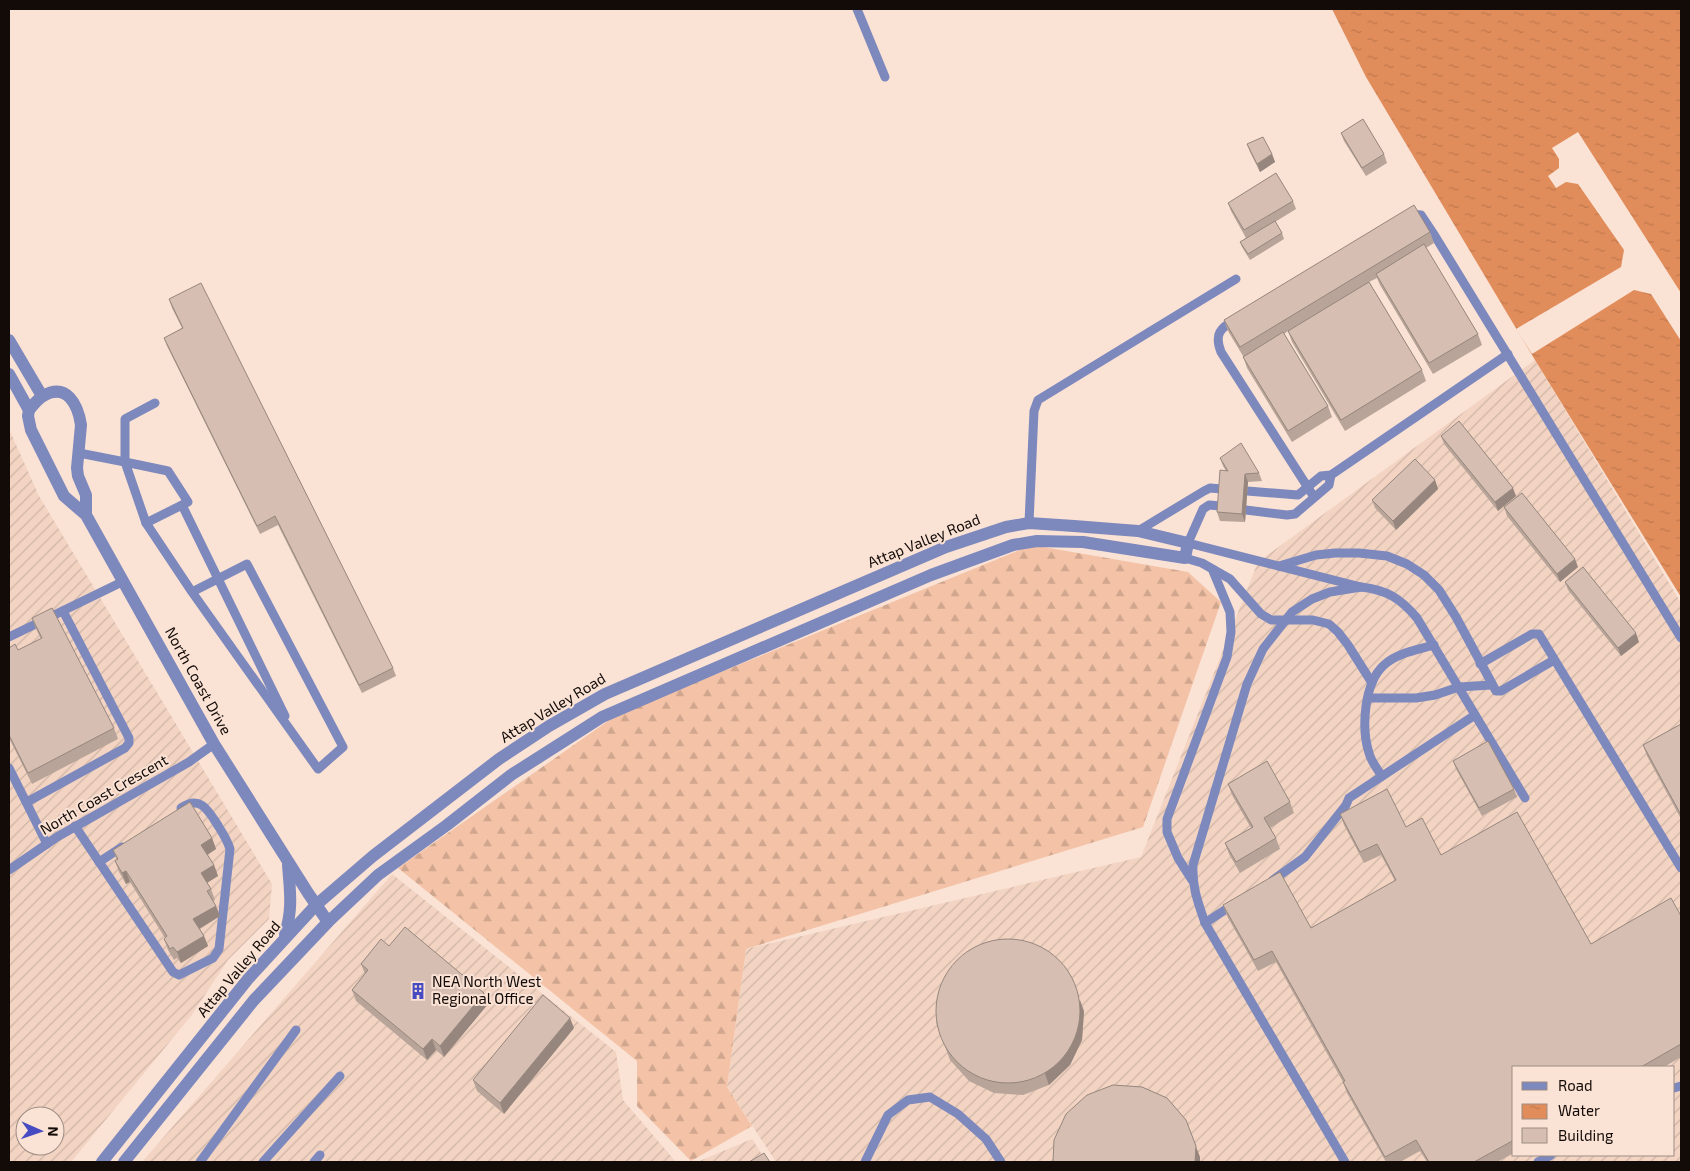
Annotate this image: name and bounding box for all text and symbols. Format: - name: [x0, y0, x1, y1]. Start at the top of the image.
- street label: Attap Valley Road: [865, 509, 983, 571]
- street label: North Coast Drive: [162, 623, 236, 738]
- street label: Attap Valley Road: [496, 669, 609, 746]
- street label: North Coast Crescent: [36, 750, 171, 838]
- street label: Attap Valley Road: [193, 917, 284, 1020]
- place label: NEA North West Regional Office: [432, 972, 542, 1007]
- building icon: NEA North West Regional Office: [408, 981, 428, 1001]
- legend: [1512, 1066, 1675, 1156]
- text: Road: [1558, 1076, 1593, 1094]
- text: Water: [1558, 1101, 1600, 1119]
- north arrow: [15, 1106, 65, 1156]
- text: N: [45, 1126, 62, 1137]
- text: Building: [1558, 1126, 1614, 1144]

